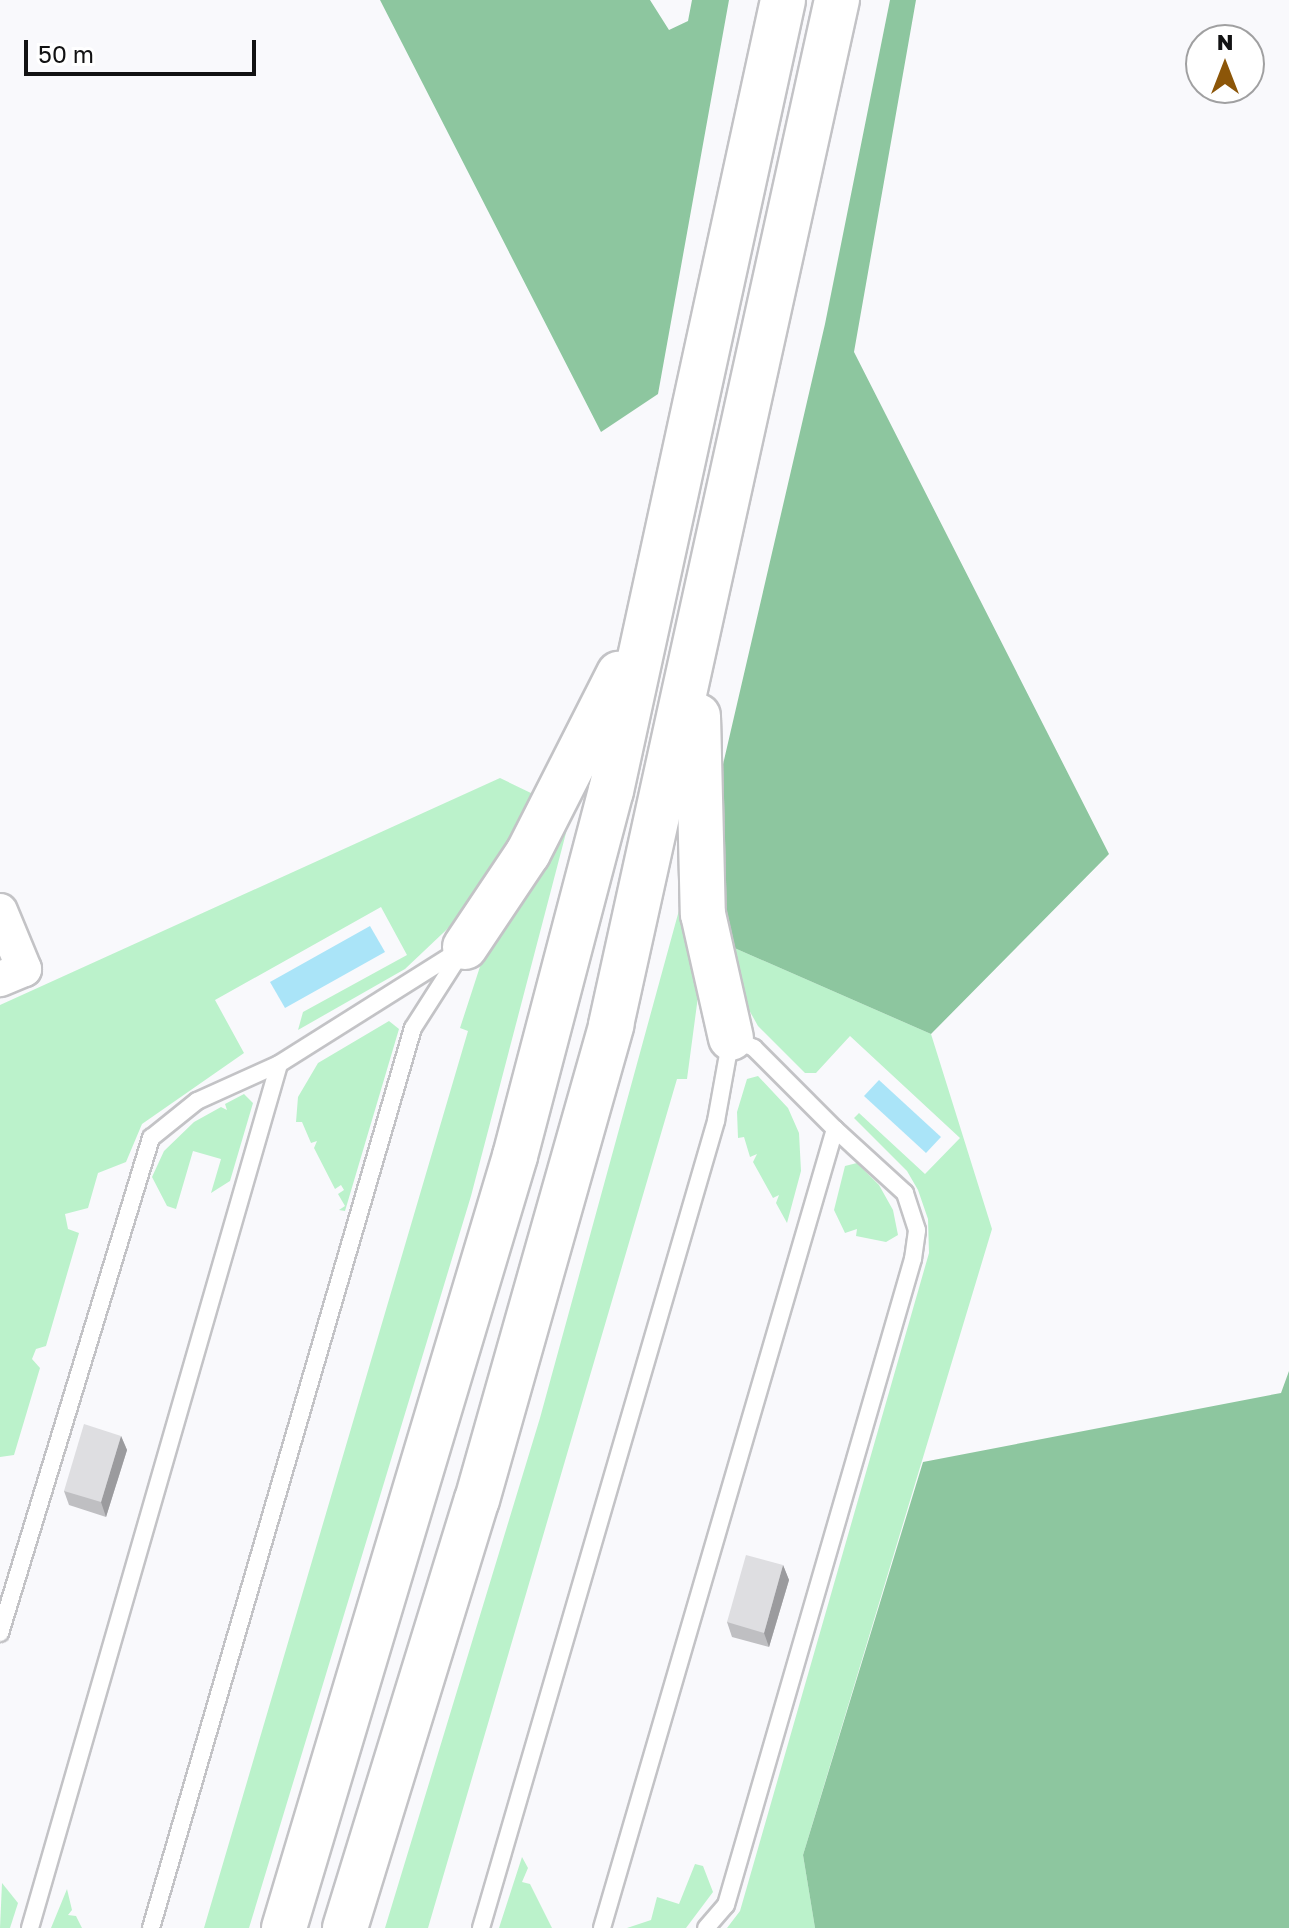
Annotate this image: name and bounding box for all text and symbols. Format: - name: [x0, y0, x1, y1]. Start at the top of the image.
- scale bar: [28, 24, 260, 74]
- north arrow: [1185, 24, 1265, 104]
- text: N: [1217, 28, 1233, 55]
- text: 50 m: [38, 39, 94, 68]

